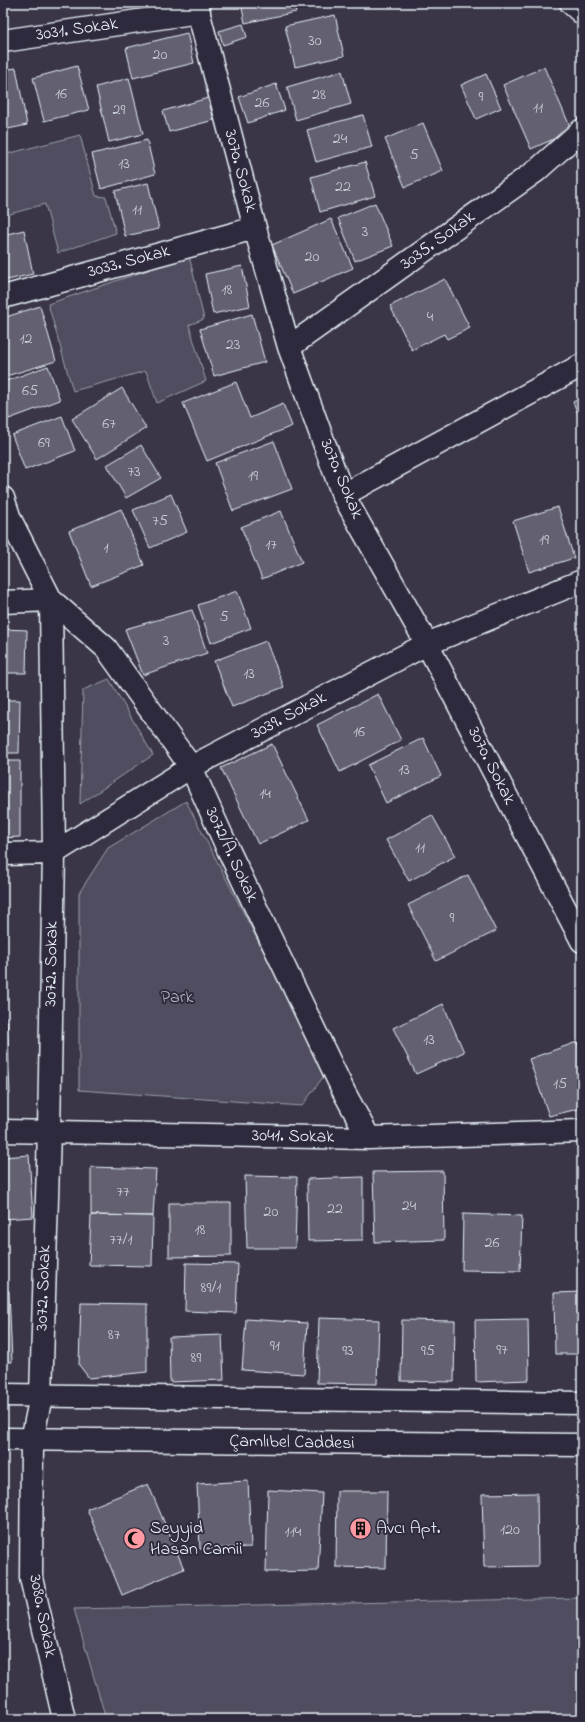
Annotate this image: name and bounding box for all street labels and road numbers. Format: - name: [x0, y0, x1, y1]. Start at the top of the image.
- street label: 3031. Sokak: [34, 11, 120, 49]
- street label: 3070. Sokak: [217, 127, 264, 215]
- street label: 3035. Sokak: [395, 205, 481, 277]
- street label: 3033. Sokak: [85, 239, 173, 285]
- street label: 3070. Sokak: [313, 435, 370, 523]
- street label: 3039. Sokak: [247, 685, 331, 747]
- street label: 3070. Sokak: [460, 722, 522, 810]
- street label: 3072/A. Sokak: [198, 803, 264, 907]
- street label: 3072. Sokak: [38, 921, 66, 1007]
- street label: 3041. Sokak: [252, 1123, 335, 1151]
- street label: 3072. Sokak: [30, 1245, 58, 1331]
- street label: Çamlıbel Caddesi: [229, 1429, 355, 1457]
- street label: 3080. Sokak: [21, 1572, 63, 1660]

